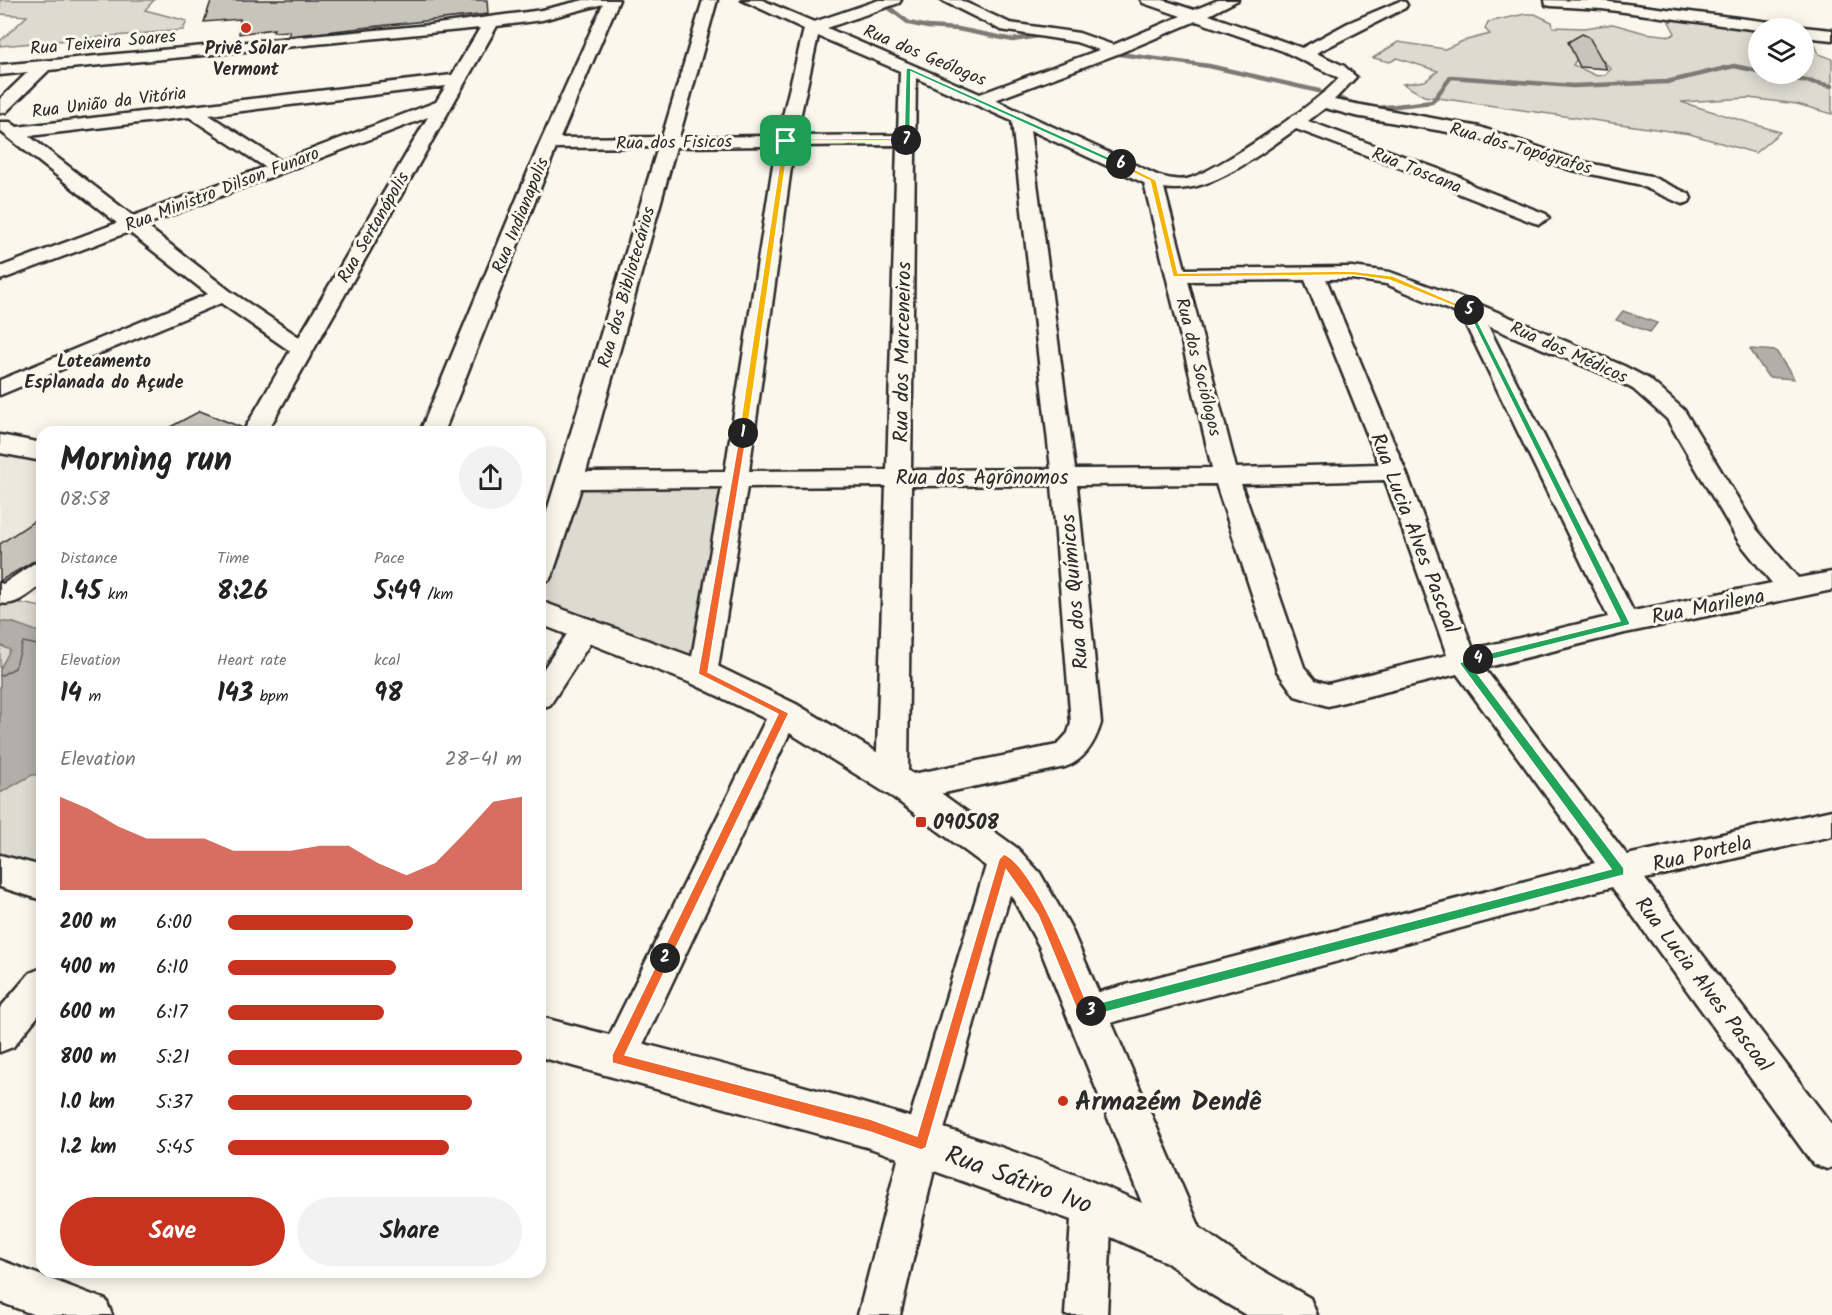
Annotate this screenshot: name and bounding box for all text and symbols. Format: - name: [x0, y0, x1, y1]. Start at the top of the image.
- street label: Rua dos Geólogos: [858, 17, 991, 95]
- map controls: [1748, 18, 1814, 84]
- button: layers: [1748, 18, 1814, 84]
- marker: Privê Solar Vermont: [239, 21, 253, 35]
- street label: Rua Teixeira Soares: [29, 23, 178, 64]
- place label: Privê Solar Vermont: [205, 35, 289, 85]
- street label: Rua União da Vitória: [30, 80, 188, 127]
- pin: [760, 115, 811, 166]
- street label: Rua dos Topógrafos: [1446, 115, 1596, 184]
- icon: arrive: [769, 124, 802, 157]
- pin: 7: [891, 125, 921, 155]
- text: 7: [902, 127, 910, 152]
- street label: Rua dos Fisicos: [616, 128, 733, 159]
- street label: Rua Ministro Dilson Funaro: [121, 140, 324, 241]
- street label: Rua Toscana: [1367, 140, 1466, 203]
- pin: 6: [1106, 149, 1136, 179]
- text: 6: [1117, 151, 1125, 176]
- street label: Rua Indianapolis: [485, 153, 558, 278]
- street label: Rua Sertanópolis: [331, 166, 418, 289]
- street label: Rua dos Bibliotecários: [591, 203, 664, 371]
- street label: Rua dos Marceneiros: [885, 261, 922, 443]
- street label: Rua dos Sociólogos: [1166, 295, 1229, 440]
- pin: 5: [1454, 295, 1484, 325]
- text: 5: [1465, 297, 1473, 322]
- street label: Rua dos Médicos: [1505, 314, 1632, 392]
- district label: Loteamento Esplanada do Açude: [24, 348, 184, 398]
- pin: 1: [728, 418, 758, 448]
- text: 1: [741, 420, 745, 445]
- street label: Rua Lucia Alves Pascoal: [1360, 428, 1467, 639]
- text: Morning run: [60, 435, 232, 488]
- button: share: [459, 446, 522, 509]
- street label: Rua dos Agrônomos: [895, 462, 1069, 495]
- text: 08:58: [60, 484, 110, 516]
- street label: Rua dos Químicos: [1052, 513, 1099, 671]
- text: Distance: [60, 546, 118, 571]
- text: Time: [217, 546, 249, 571]
- text: Pace: [374, 546, 405, 571]
- text: 1.45: [60, 571, 101, 613]
- text: 8:26: [217, 571, 268, 613]
- text: 5:49: [374, 571, 421, 613]
- street label: Rua Marilena: [1649, 580, 1768, 635]
- text: km: [101, 582, 128, 607]
- text: /km: [421, 582, 453, 607]
- pin: 4: [1463, 644, 1493, 674]
- text: 4: [1474, 646, 1482, 671]
- text: Elevation: [60, 648, 121, 673]
- text: Heart rate: [217, 648, 287, 673]
- text: kcal: [374, 648, 400, 673]
- text: 14: [60, 673, 82, 715]
- text: 143: [217, 673, 253, 715]
- text: 98: [374, 673, 403, 715]
- text: m: [82, 684, 101, 709]
- text: bpm: [253, 684, 288, 709]
- text: Elevation: [60, 744, 136, 776]
- text: 28–41 m: [445, 744, 522, 776]
- place label: 090508: [933, 807, 1000, 840]
- marker: 090508: [914, 815, 928, 829]
- street label: Rua Portela: [1649, 827, 1755, 882]
- street label: Rua Lucia Alves Pascoal: [1626, 890, 1780, 1080]
- text: 200 m: [60, 907, 116, 939]
- text: 6:00: [156, 907, 192, 939]
- pin: 2: [650, 943, 680, 973]
- text: 2: [660, 945, 670, 970]
- text: 400 m: [60, 952, 116, 984]
- text: 6:10: [156, 952, 188, 984]
- pin: 3: [1076, 996, 1106, 1026]
- text: 600 m: [60, 997, 115, 1029]
- text: 6:17: [156, 997, 188, 1029]
- text: 3: [1087, 998, 1095, 1023]
- text: 800 m: [60, 1042, 116, 1074]
- text: 5:21: [156, 1042, 190, 1074]
- place label: Armazém Dendê: [1075, 1082, 1262, 1124]
- text: 1.0 km: [60, 1087, 115, 1119]
- text: 5:37: [156, 1087, 192, 1119]
- marker: Armazém Dendê: [1056, 1094, 1070, 1108]
- text: 1.2 km: [60, 1132, 116, 1164]
- text: 5:45: [156, 1132, 193, 1164]
- street label: Rua Sátiro Ivo: [939, 1135, 1098, 1227]
- button: Save: [60, 1197, 285, 1266]
- button: Share: [297, 1197, 522, 1266]

